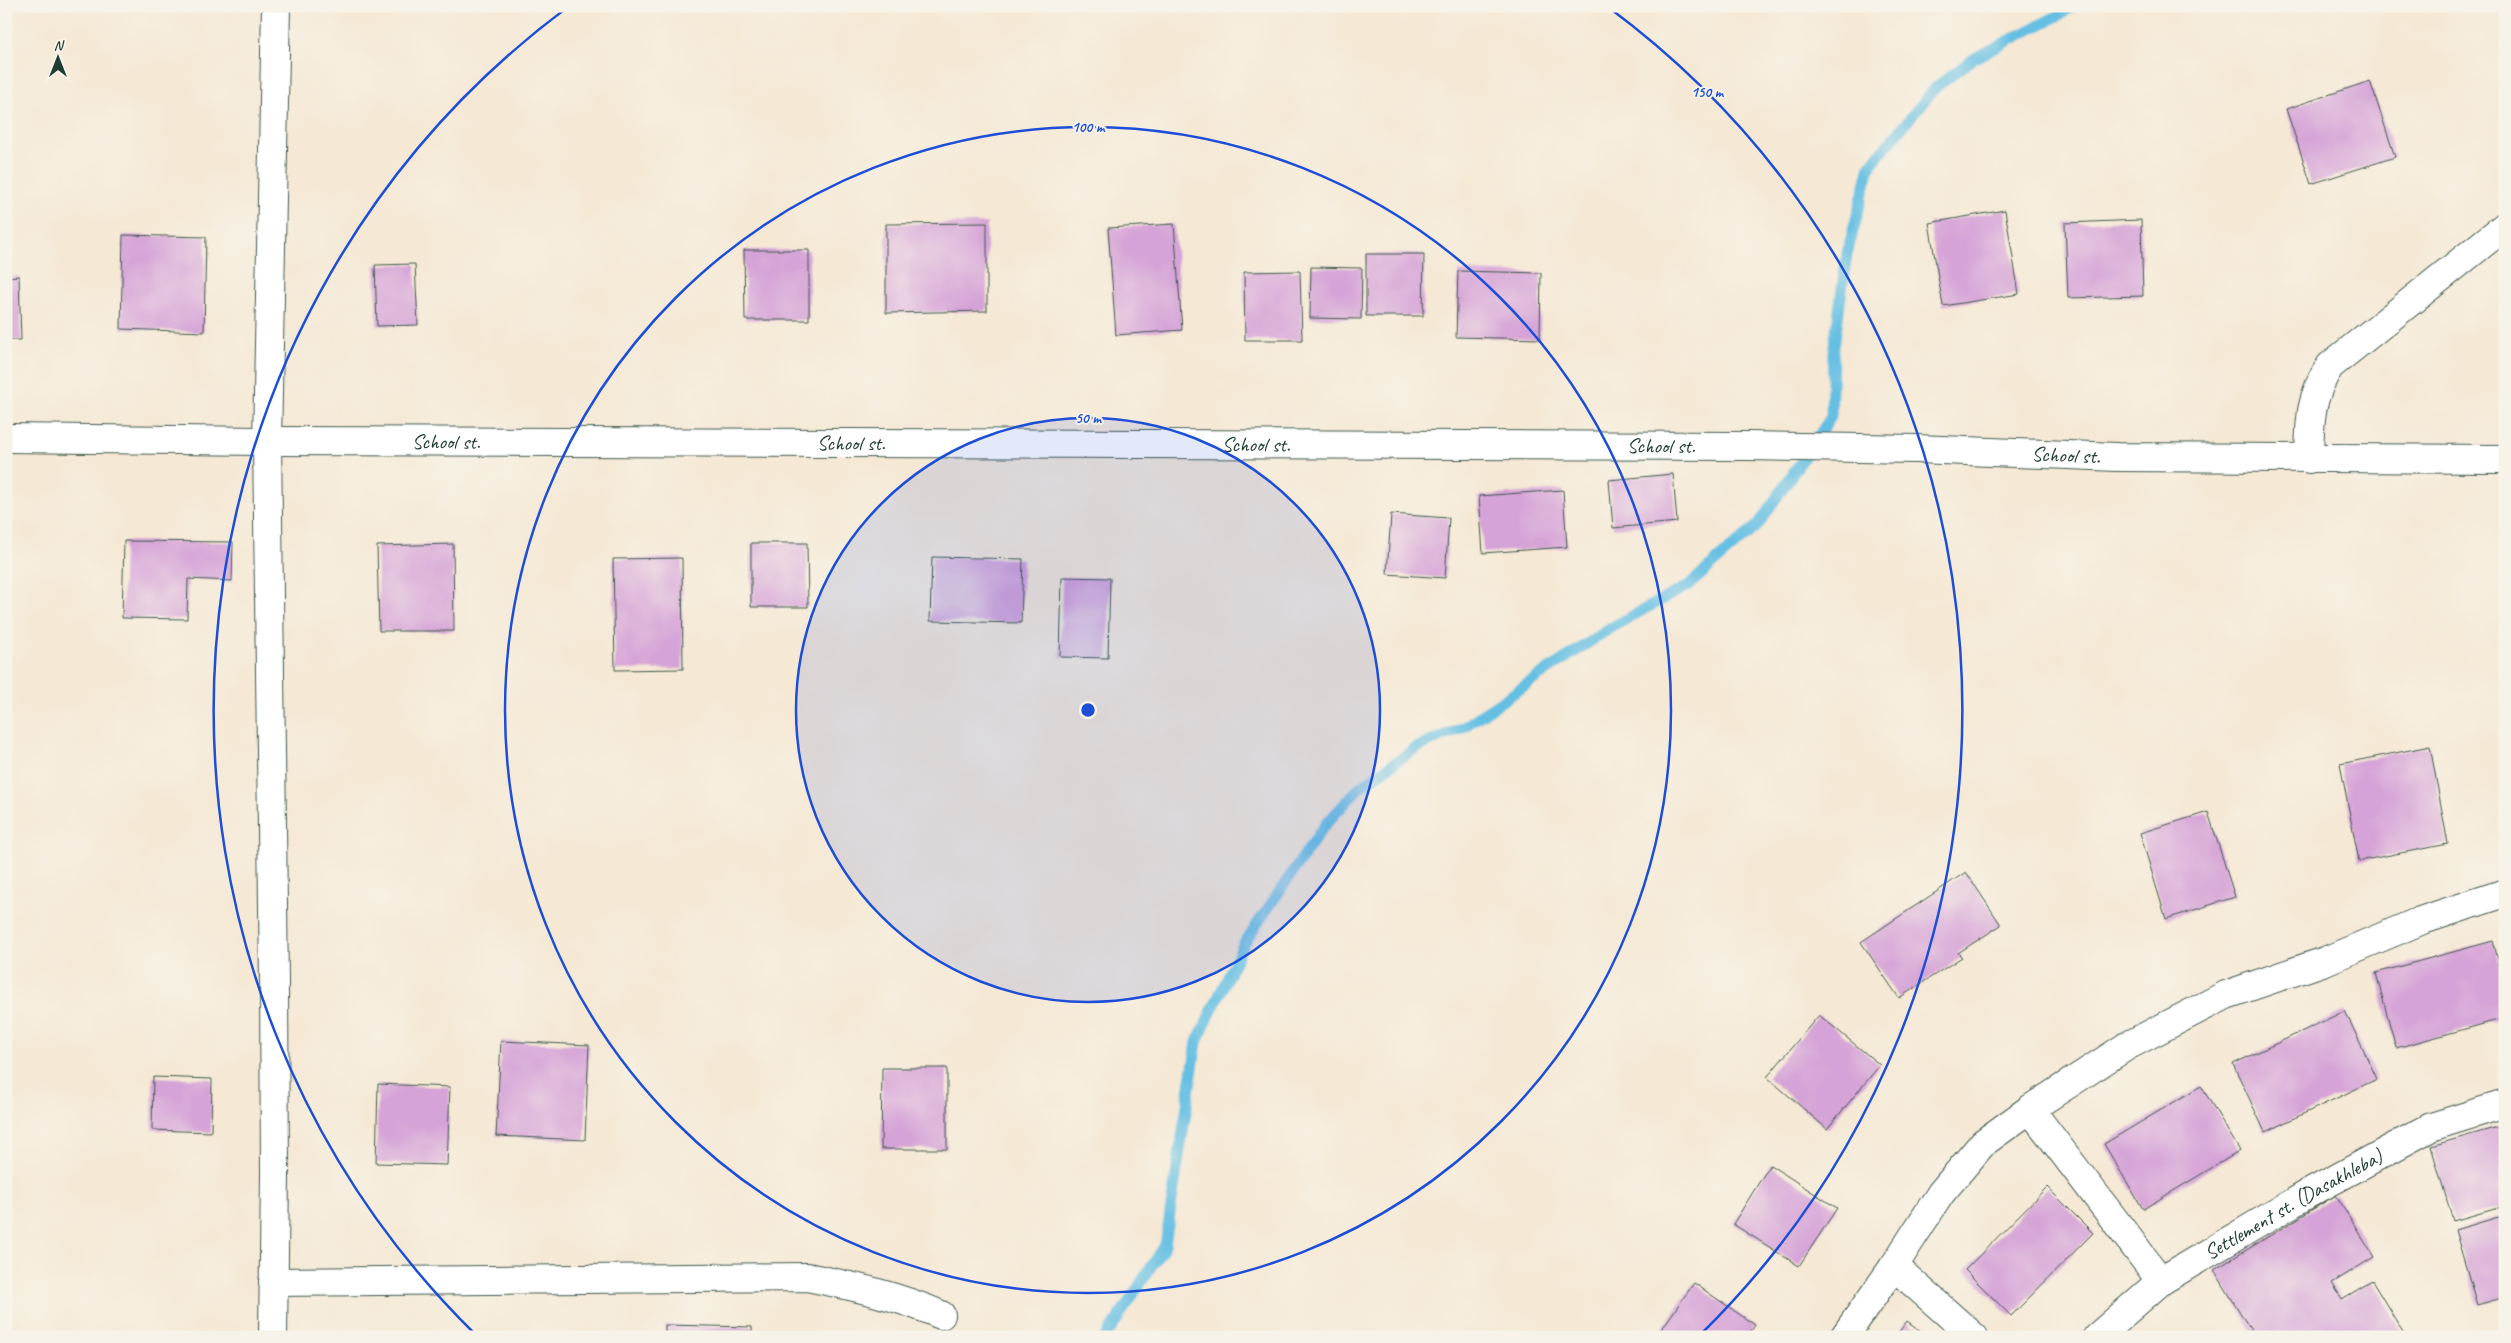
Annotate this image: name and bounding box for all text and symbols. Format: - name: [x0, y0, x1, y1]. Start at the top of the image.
- north arrow: [32, 32, 82, 82]
- text: N: [54, 37, 65, 54]
- text: 150 m: [1691, 83, 1725, 102]
- text: 100 m: [1072, 118, 1106, 137]
- text: 50 m: [1075, 409, 1102, 428]
- street label: School st.: [412, 428, 481, 455]
- street label: School st.: [817, 430, 886, 456]
- street label: School st.: [1222, 431, 1291, 457]
- street label: School st.: [1627, 433, 1696, 459]
- street label: School st.: [2031, 441, 2101, 469]
- centre of rings: [1079, 701, 1097, 719]
- street label: Settlement st. (Dasakhleba): [2199, 1142, 2388, 1265]

